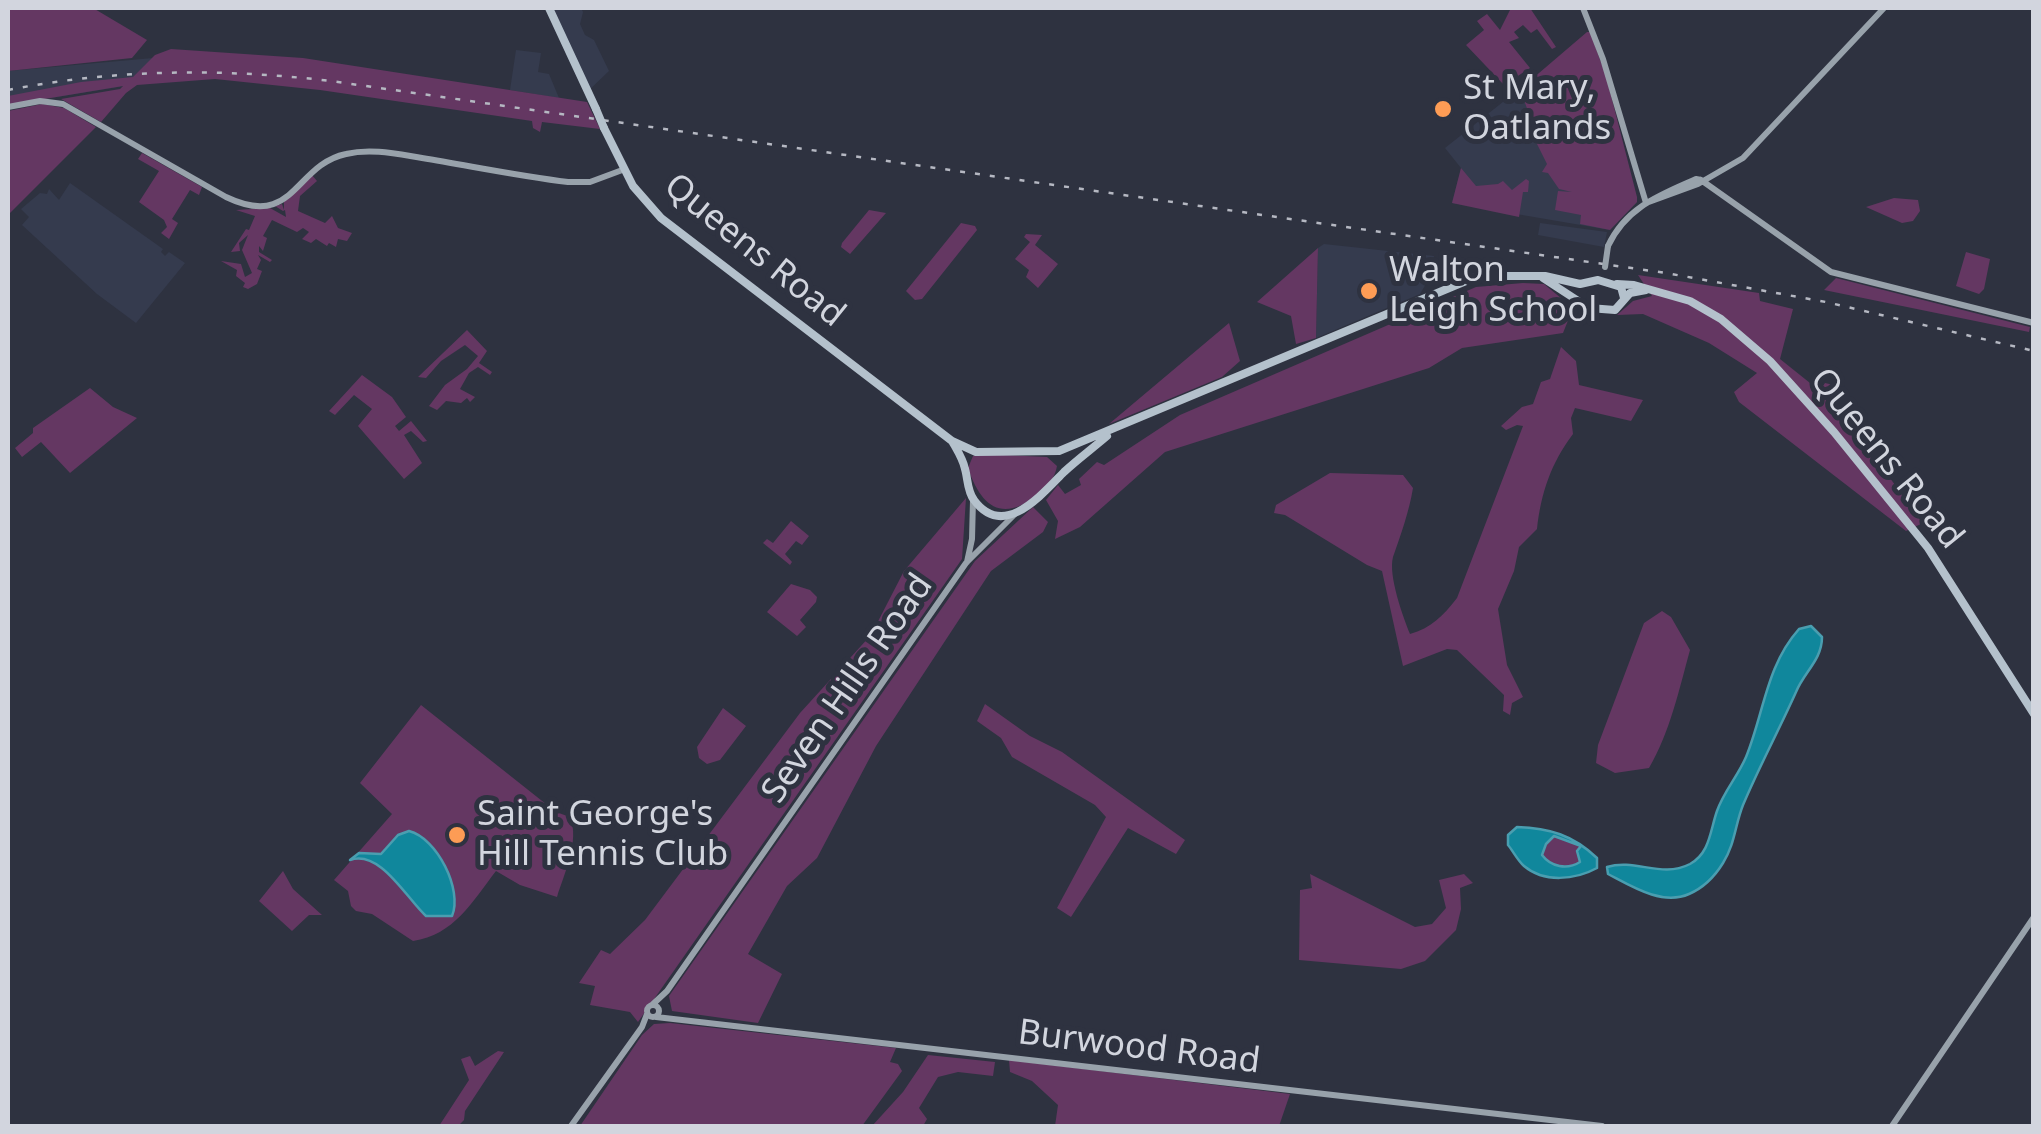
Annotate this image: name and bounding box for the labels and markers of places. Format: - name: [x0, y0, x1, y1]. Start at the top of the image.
- place label: St Mary, Oatlands: [1463, 68, 1611, 150]
- marker: St Mary, Oatlands: [1432, 98, 1454, 120]
- place label: Walton Leigh School: [1389, 250, 1597, 332]
- marker: Walton Leigh School: [1358, 280, 1380, 302]
- place label: Saint George's Hill Tennis Club: [477, 794, 728, 876]
- marker: Saint George's Hill Tennis Club: [446, 824, 468, 846]

